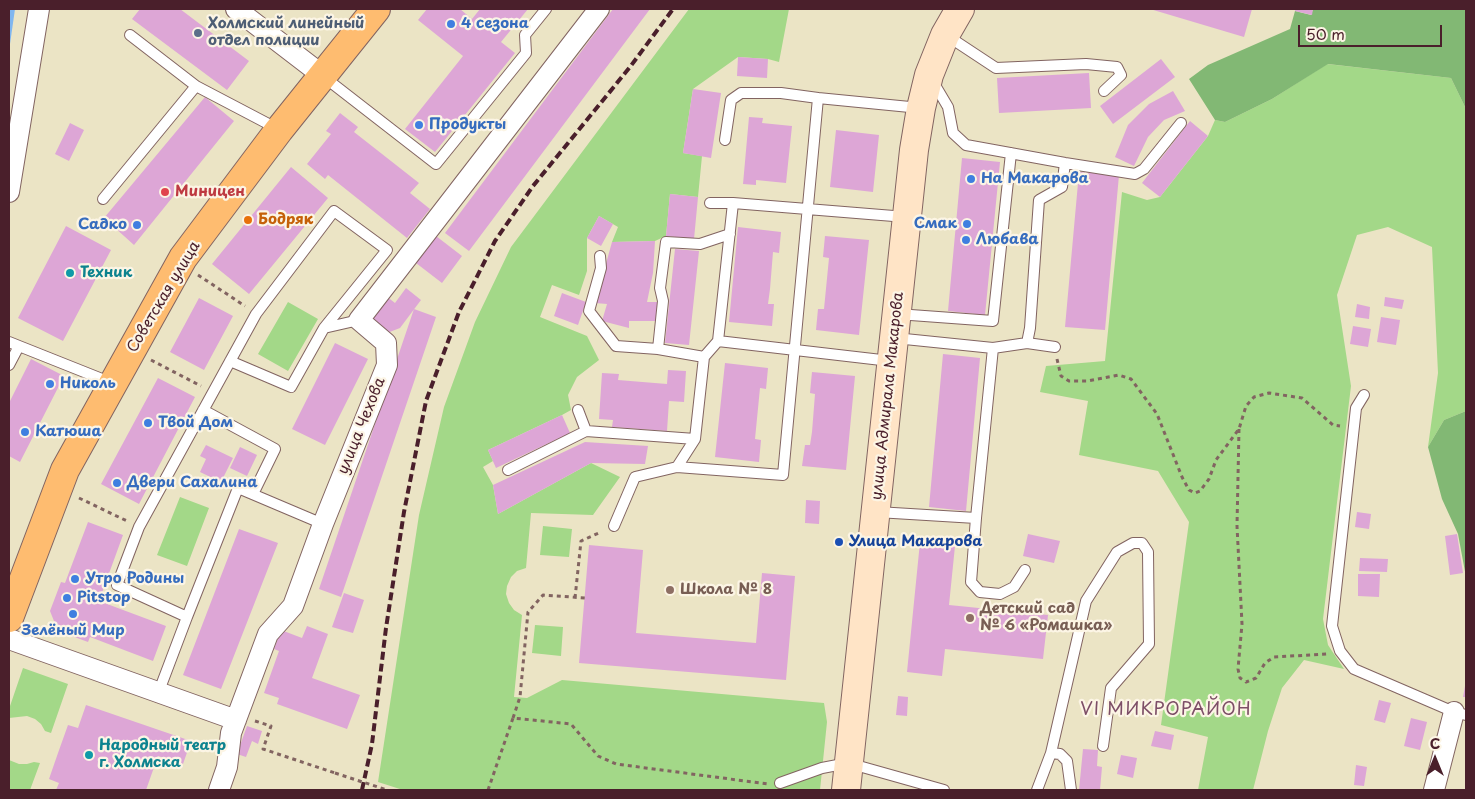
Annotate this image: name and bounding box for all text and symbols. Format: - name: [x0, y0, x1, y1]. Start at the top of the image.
- place label: Холмский линейный отдел полиции: [208, 15, 364, 50]
- place label: 4 сезона: [461, 15, 529, 33]
- scale bar: [1300, 15, 1444, 47]
- marker: 4 сезона: [445, 18, 457, 30]
- text: 50 m: [1306, 22, 1345, 45]
- marker: Холмский линейный отдел полиции: [192, 27, 204, 39]
- place label: Продукты: [429, 116, 506, 134]
- marker: Продукты: [413, 119, 425, 131]
- place label: На Макарова: [981, 170, 1089, 188]
- marker: На Макарова: [965, 173, 977, 185]
- place label: Миницен: [175, 183, 245, 201]
- marker: Миницен: [159, 186, 171, 198]
- place label: Бодряк: [258, 211, 313, 229]
- marker: Бодряк: [242, 214, 254, 226]
- place label: Смак: [914, 215, 957, 233]
- place label: Садко: [78, 216, 127, 234]
- marker: Смак: [961, 218, 973, 230]
- marker: Садко: [131, 219, 143, 231]
- place label: Любава: [976, 231, 1039, 249]
- marker: Любава: [960, 234, 972, 246]
- street label: Советская улица: [124, 238, 204, 356]
- place label: Техник: [80, 264, 132, 282]
- marker: Техник: [64, 267, 76, 279]
- street label: улица Адмирала Макарова: [868, 291, 908, 501]
- place label: Николь: [60, 375, 116, 393]
- street label: улица Чехова: [334, 375, 390, 477]
- marker: Николь: [44, 378, 56, 390]
- place label: Твой Дом: [158, 414, 233, 432]
- marker: Твой Дом: [142, 417, 154, 429]
- place label: Катюша: [35, 423, 102, 441]
- marker: Катюша: [19, 426, 31, 438]
- place label: Двери Сахалина: [127, 474, 258, 492]
- marker: Двери Сахалина: [111, 477, 123, 489]
- place label: Улица Макарова: [849, 533, 982, 551]
- marker: Улица Макарова: [833, 536, 845, 548]
- place label: Утро Родины: [85, 570, 184, 588]
- marker: Утро Родины: [69, 573, 81, 585]
- place label: Школа № 8: [680, 581, 772, 599]
- marker: Школа № 8: [664, 584, 676, 596]
- place label: Pitstop: [77, 589, 130, 607]
- marker: Pitstop: [61, 592, 73, 604]
- place label: Детский сад № 6 «Ромашка»: [980, 600, 1112, 635]
- marker: Зелёный Мир: [67, 608, 79, 620]
- marker: Детский сад № 6 «Ромашка»: [964, 612, 976, 624]
- place label: Зелёный Мир: [21, 622, 125, 640]
- district label: VI МИКРОРАЙОН: [1078, 699, 1254, 721]
- text: С: [1430, 733, 1440, 754]
- north arrow: [1410, 734, 1460, 784]
- place label: Народный театр г. Холмска: [99, 737, 226, 772]
- marker: Народный театр г. Холмска: [83, 749, 95, 761]

